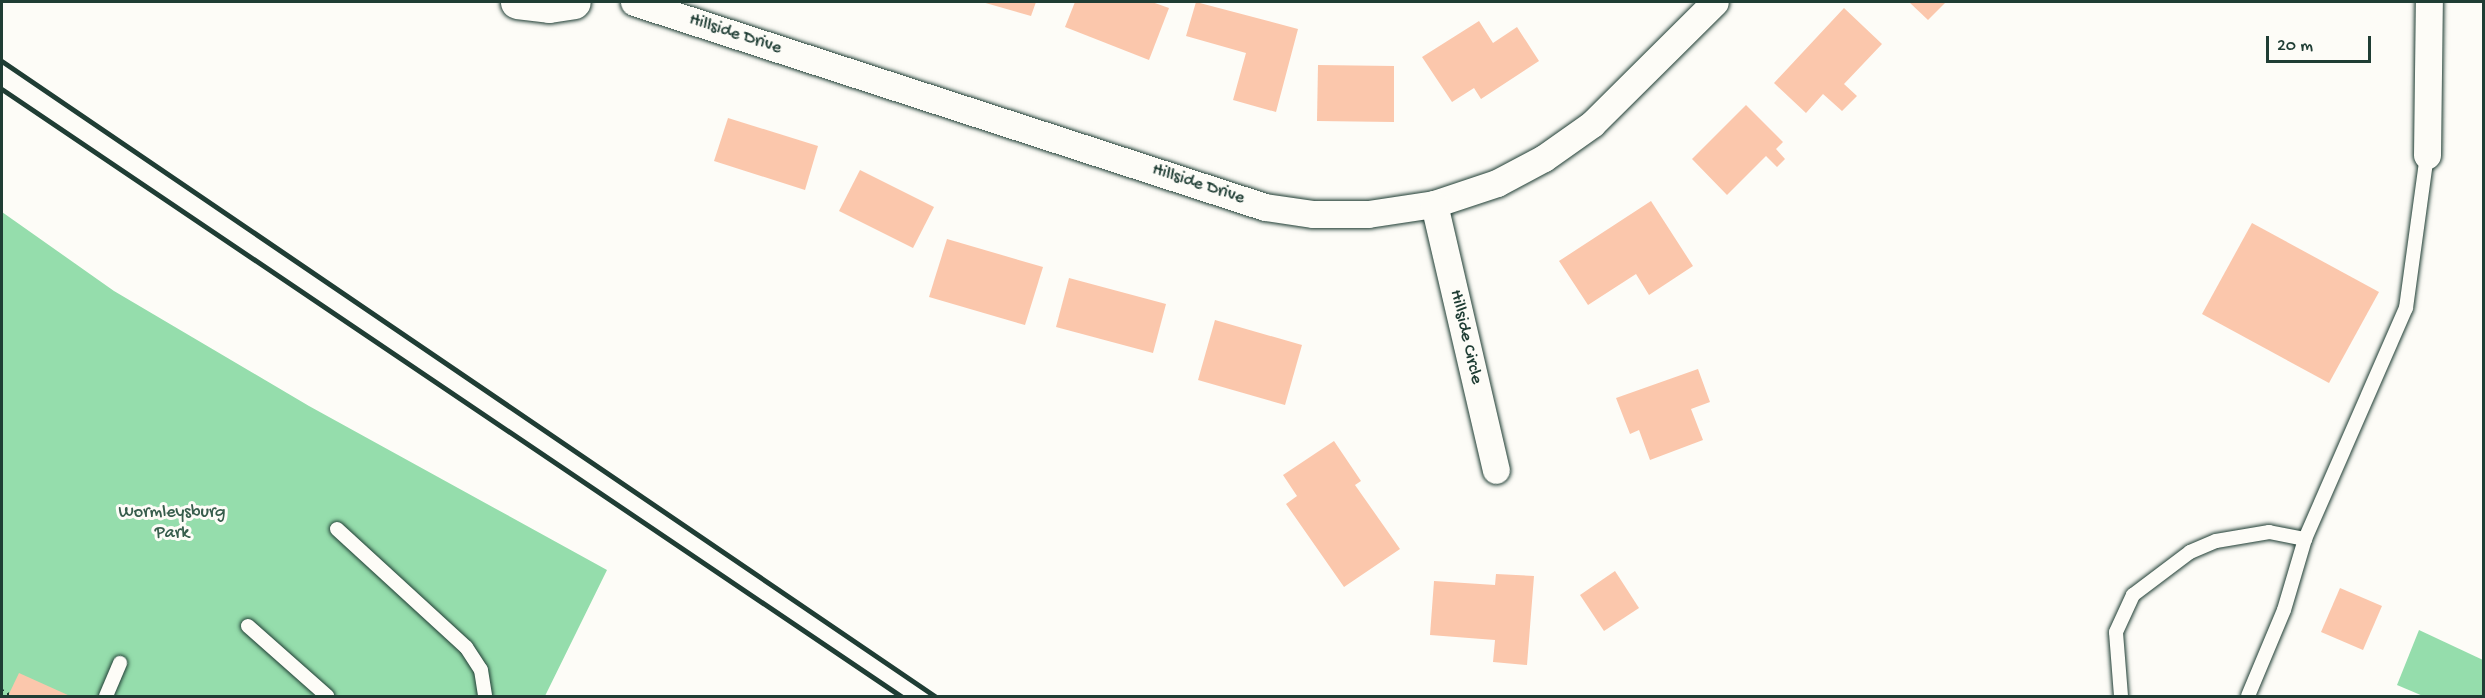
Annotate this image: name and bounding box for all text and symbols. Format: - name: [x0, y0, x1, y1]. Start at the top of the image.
- street label: Hillside Drive: [686, 10, 784, 60]
- scale bar: [2269, 24, 2374, 62]
- text: 20 m: [2277, 36, 2313, 57]
- street label: Hillside Drive: [1149, 160, 1247, 210]
- street label: Hillside Circle: [1444, 288, 1486, 386]
- park label: Wormleysburg Park: [118, 503, 226, 546]

